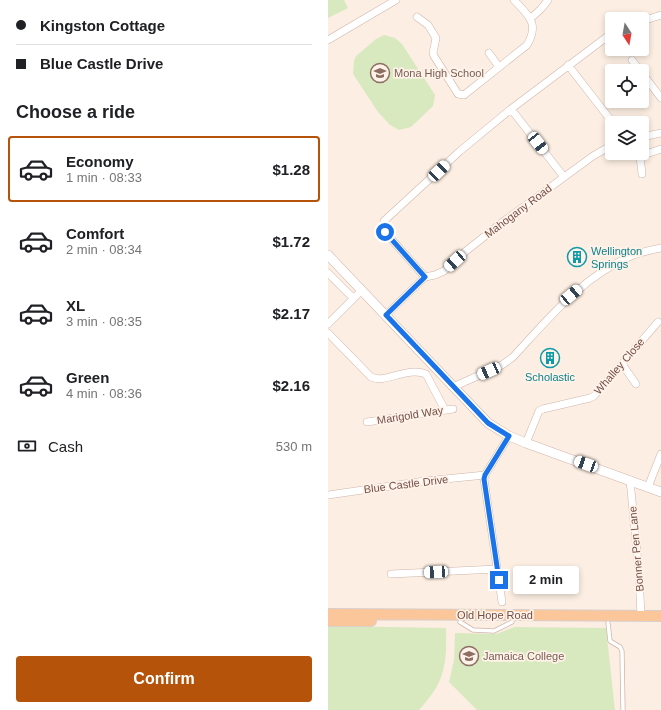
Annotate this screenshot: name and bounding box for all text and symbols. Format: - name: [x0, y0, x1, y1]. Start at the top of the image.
- north arrow: [605, 12, 649, 56]
- map controls: [605, 12, 649, 160]
- text: Kingston Cottage: [40, 17, 165, 34]
- text: Blue Castle Drive: [40, 55, 163, 72]
- school or university icon: Mona High School: [369, 62, 391, 84]
- button: locate: [605, 64, 649, 108]
- place label: Mona High School: [394, 67, 484, 79]
- text: Choose a ride: [16, 102, 135, 122]
- button: layers: [605, 116, 649, 160]
- car: [526, 130, 550, 156]
- icon: car: [18, 151, 54, 187]
- text: Economy: [66, 153, 134, 170]
- car: [426, 158, 452, 184]
- text: $1.28: [272, 161, 310, 178]
- text: 1 min · 08:33: [66, 170, 142, 185]
- street label: Mahogany Road: [482, 182, 554, 240]
- icon: car: [18, 223, 54, 259]
- route start: [376, 223, 394, 241]
- text: Comfort: [66, 225, 124, 242]
- text: $1.72: [272, 233, 310, 250]
- text: 2 min · 08:34: [66, 242, 142, 257]
- place label: Wellington Springs: [591, 245, 642, 270]
- building icon: Wellington Springs: [566, 246, 588, 268]
- car: [442, 249, 468, 273]
- car: [558, 283, 584, 307]
- icon: car: [18, 295, 54, 331]
- text: XL: [66, 297, 85, 314]
- text: $2.17: [272, 305, 310, 322]
- text: 3 min · 08:35: [66, 314, 142, 329]
- street label: Whalley Close: [591, 336, 647, 396]
- building icon: Scholastic: [539, 347, 561, 369]
- car: [476, 361, 502, 381]
- icon: car: [18, 367, 54, 403]
- text: Green: [66, 369, 109, 386]
- place label: Scholastic: [525, 371, 576, 383]
- text: $2.16: [272, 377, 310, 394]
- text: 4 min · 08:36: [66, 386, 142, 401]
- street label: Marigold Way: [376, 404, 444, 426]
- icon: cash: [16, 435, 38, 457]
- text: Cash: [48, 438, 83, 455]
- text: 530 m: [276, 439, 312, 454]
- car: [573, 454, 599, 474]
- street label: Blue Castle Drive: [363, 473, 449, 495]
- street label: Bonner Pen Lane: [626, 506, 646, 592]
- car: [424, 565, 448, 579]
- callout: 2 min: [513, 566, 579, 594]
- route end: [490, 571, 508, 589]
- text: 2 min: [529, 572, 563, 587]
- street label: Old Hope Road: [457, 609, 533, 621]
- school or university icon: Jamaica College: [458, 645, 480, 667]
- place label: Jamaica College: [483, 650, 564, 662]
- button: Confirm: [16, 656, 312, 702]

